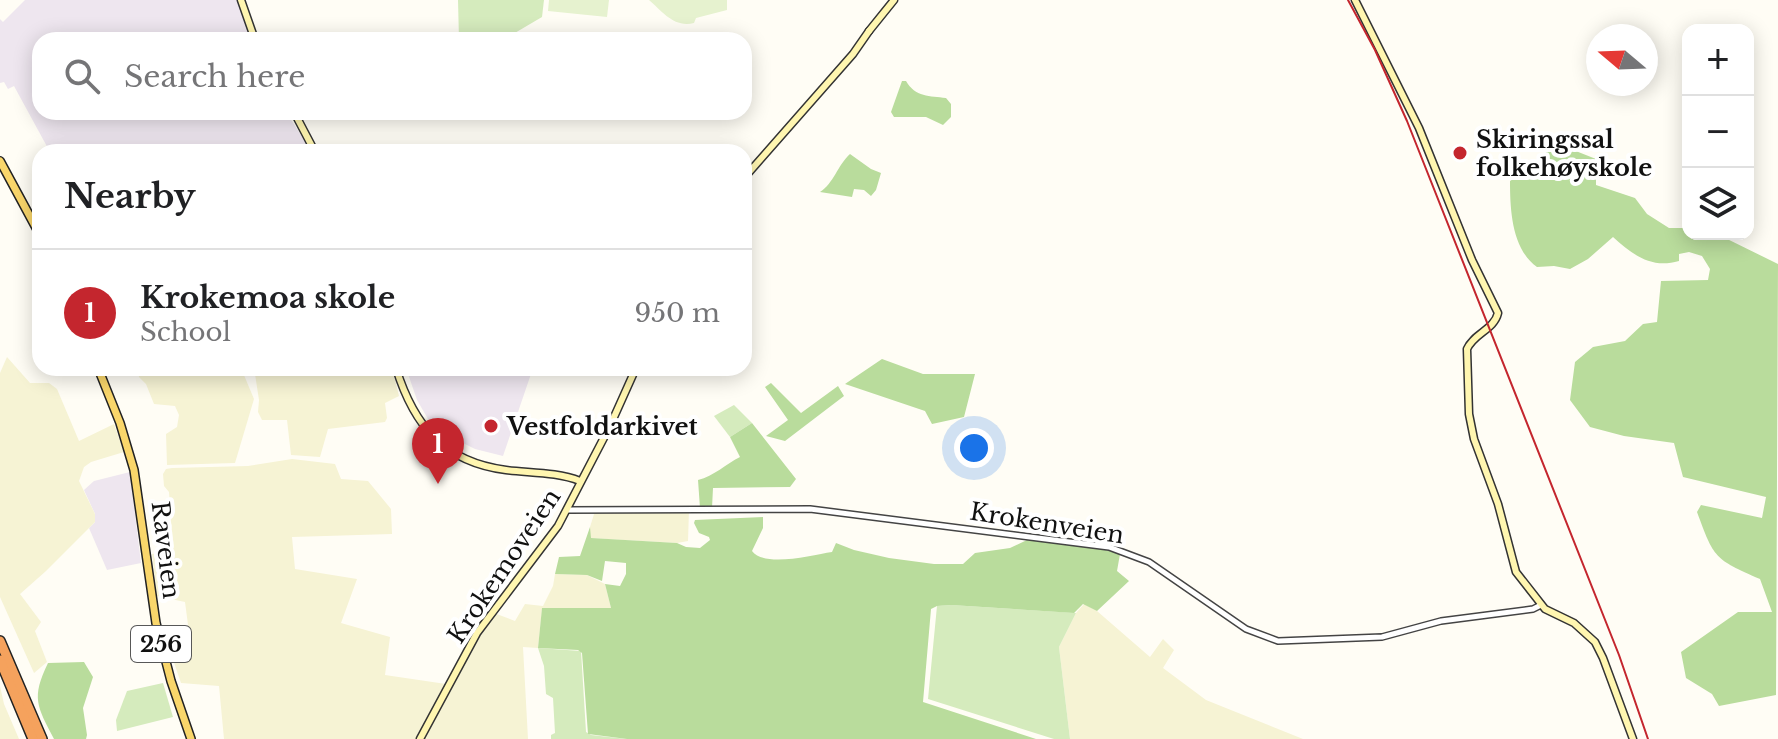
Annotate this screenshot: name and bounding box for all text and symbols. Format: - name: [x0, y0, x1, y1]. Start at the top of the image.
- north arrow: [1586, 24, 1658, 96]
- map controls: [1682, 24, 1754, 240]
- button: +: [1682, 24, 1754, 96]
- search box: [32, 32, 752, 120]
- icon: search: [60, 54, 104, 98]
- text: Search here: [124, 58, 305, 95]
- button: −: [1682, 96, 1754, 168]
- place label: Skiringssal folkehøyskole: [1476, 125, 1652, 182]
- marker: Skiringssal folkehøyskole: [1451, 144, 1469, 162]
- button: layers: [1682, 168, 1754, 240]
- text: Nearby: [64, 175, 196, 217]
- text: Krokemoa skole: [140, 279, 395, 316]
- text: 1: [84, 297, 96, 329]
- text: 950 m: [635, 297, 720, 329]
- text: School: [140, 316, 231, 348]
- place label: Vestfoldarkivet: [506, 412, 699, 441]
- marker: Vestfoldarkivet: [482, 417, 500, 435]
- pin: 1: [412, 418, 464, 484]
- your location: [954, 428, 994, 468]
- street label: Krokemoveien: [442, 483, 566, 649]
- street label: Krokenveien: [968, 497, 1126, 549]
- street label: Raveien: [146, 500, 186, 600]
- road number: 256: [131, 626, 191, 662]

